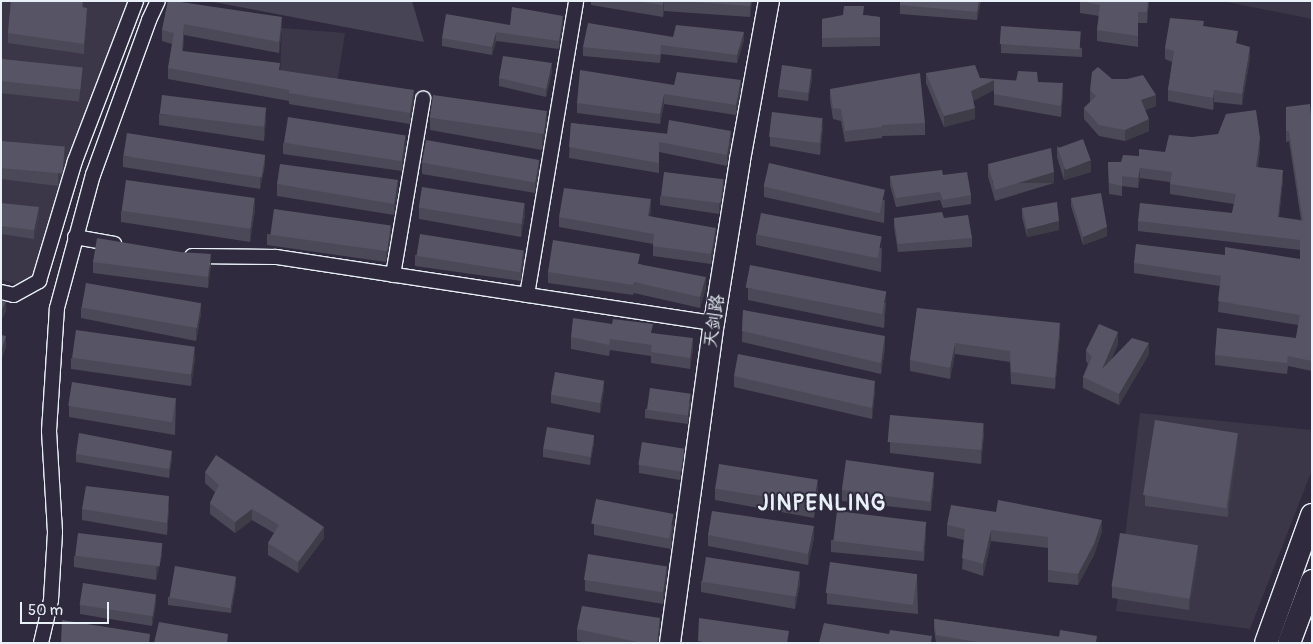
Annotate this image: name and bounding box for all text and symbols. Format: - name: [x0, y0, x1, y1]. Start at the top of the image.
- street label: 天剑路: [701, 293, 729, 349]
- district label: JINPENLING: [756, 491, 888, 517]
- scale bar: [22, 592, 111, 624]
- text: 50 m: [28, 601, 63, 620]

